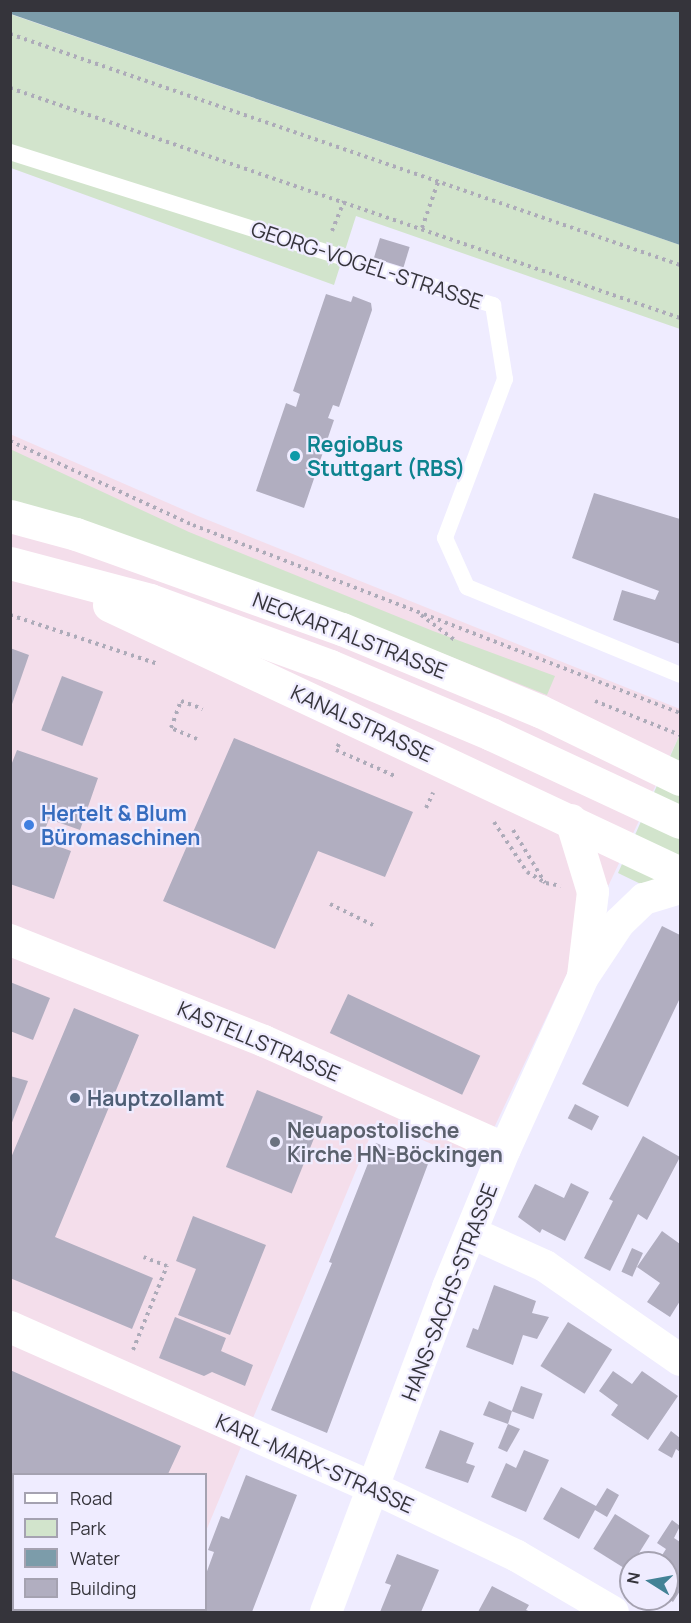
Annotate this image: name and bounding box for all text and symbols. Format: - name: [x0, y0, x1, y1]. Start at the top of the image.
- street label: GEORG-VOGEL-STRASSE: [248, 216, 486, 314]
- place label: RegioBus Stuttgart (RBS): [307, 431, 465, 481]
- marker: RegioBus Stuttgart (RBS): [288, 449, 302, 463]
- street label: NECKARTALSTRASSE: [249, 586, 451, 684]
- street label: KANALSTRASSE: [287, 679, 437, 767]
- place label: Hertelt & Blum Büromaschinen: [41, 800, 200, 850]
- marker: Hertelt & Blum Büromaschinen: [22, 818, 36, 832]
- street label: KASTELLSTRASSE: [174, 995, 344, 1087]
- place label: Hauptzollamt: [87, 1085, 225, 1111]
- marker: Hauptzollamt: [68, 1091, 82, 1105]
- place label: Neuapostolische Kirche HN-Böckingen: [287, 1117, 503, 1167]
- marker: Neuapostolische Kirche HN-Böckingen: [268, 1135, 282, 1149]
- street label: HANS-SACHS-STRASSE: [396, 1180, 502, 1404]
- street label: KARL-MARX-STRASSE: [212, 1408, 418, 1518]
- legend: [12, 1473, 207, 1611]
- text: Road: [70, 1486, 113, 1510]
- text: Park: [70, 1516, 106, 1540]
- text: Water: [70, 1546, 120, 1570]
- north arrow: [619, 1551, 679, 1611]
- text: N: [621, 1570, 645, 1586]
- text: Building: [70, 1576, 136, 1600]

